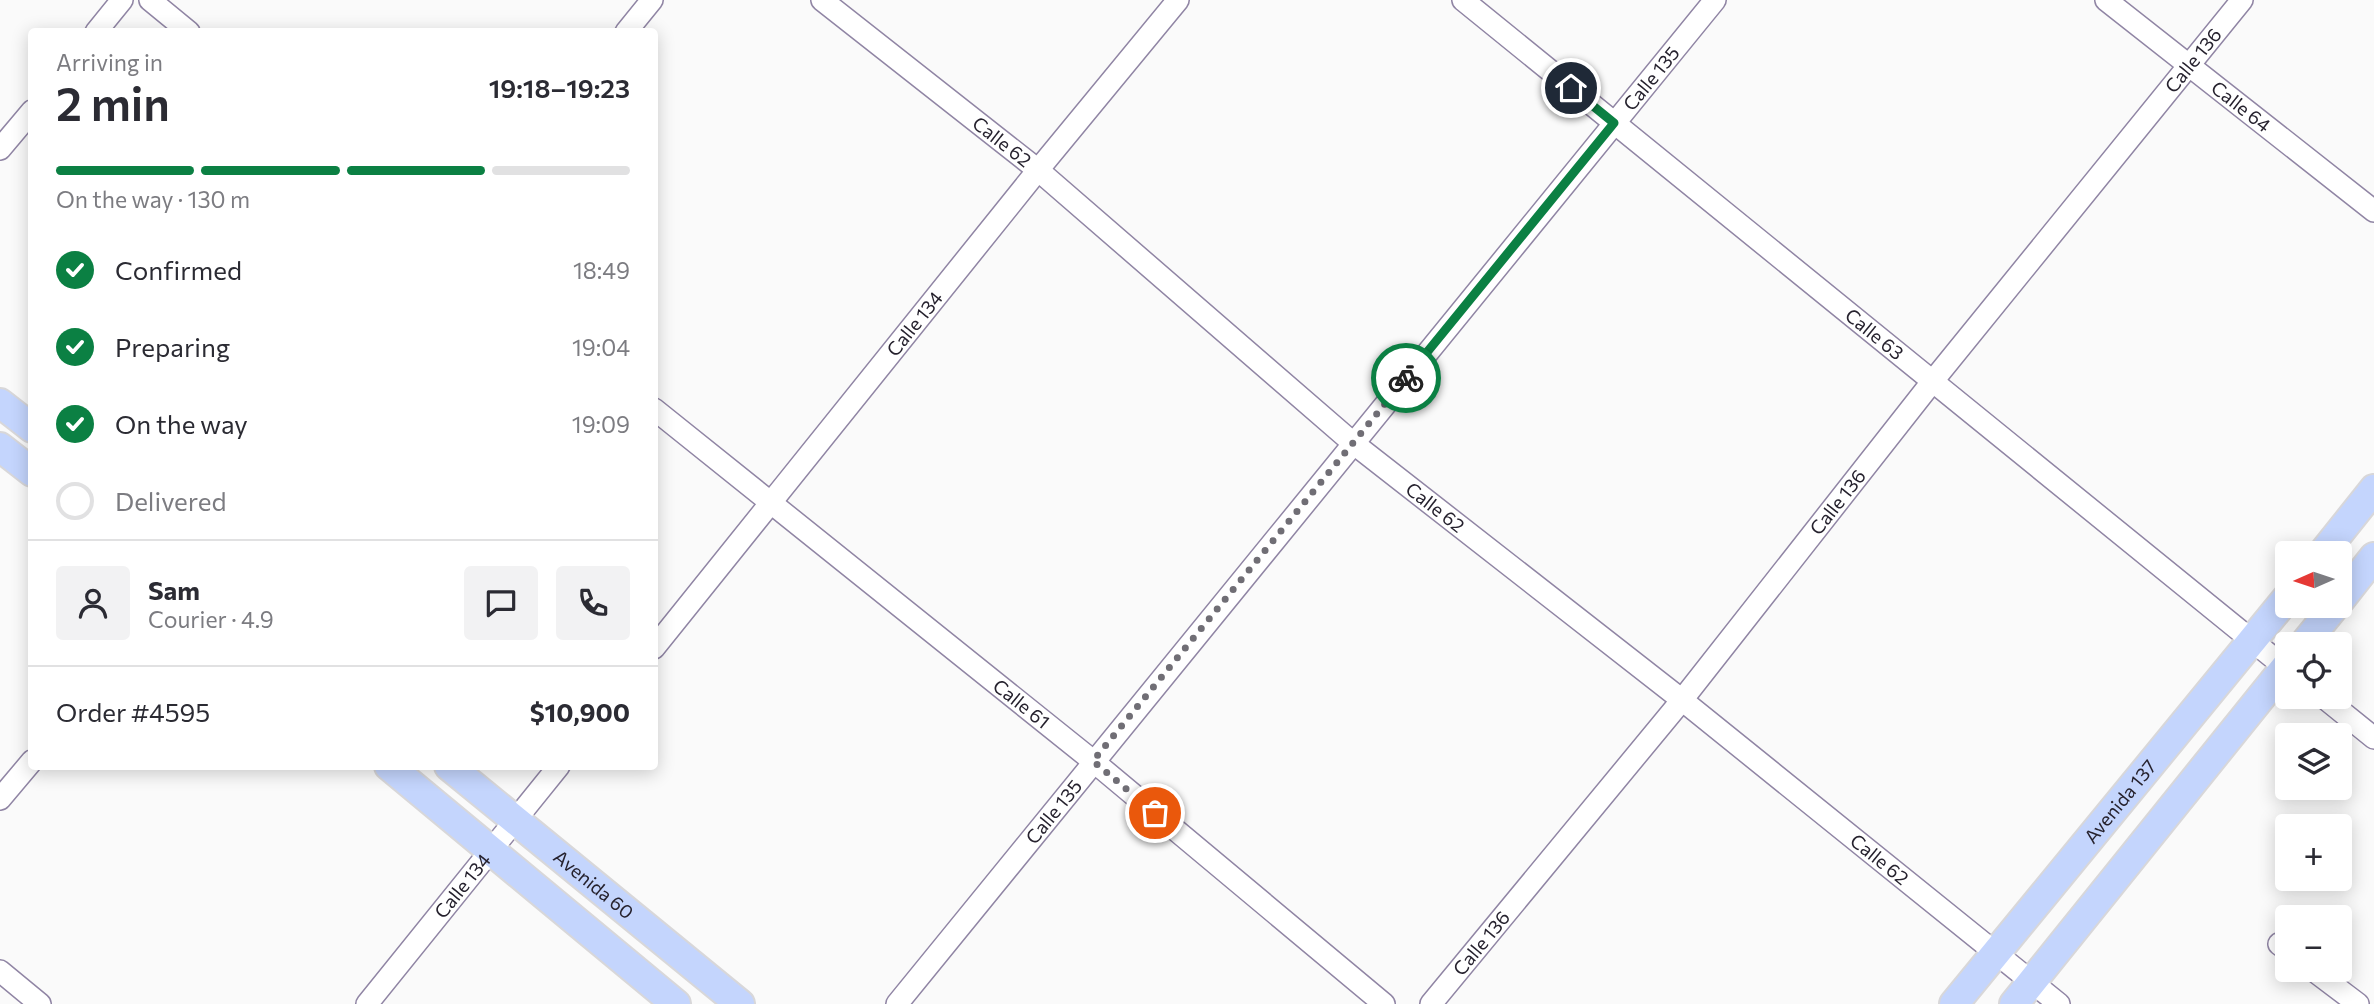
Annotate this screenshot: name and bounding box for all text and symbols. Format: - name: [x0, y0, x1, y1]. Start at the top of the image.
- street label: Calle 136: [2160, 23, 2226, 97]
- street label: Calle 135: [1618, 41, 1684, 115]
- text: Arriving in: [56, 48, 163, 76]
- pin: [1541, 58, 1601, 118]
- icon: home: [1552, 69, 1590, 107]
- text: 19:18–19:23: [489, 72, 630, 103]
- text: 2 min: [56, 74, 170, 130]
- street label: Calle 64: [2207, 76, 2276, 136]
- street label: Calle 62: [968, 111, 1036, 171]
- text: On the way · 130 m: [56, 185, 250, 213]
- icon: check: [56, 251, 94, 289]
- text: Confirmed: [115, 254, 242, 285]
- text: 18:49: [573, 256, 630, 284]
- street label: Calle 134: [881, 286, 947, 360]
- street label: Calle 63: [1841, 303, 1909, 364]
- icon: check: [56, 328, 94, 366]
- text: Preparing: [115, 331, 230, 362]
- text: 19:04: [572, 333, 630, 361]
- courier: [1371, 343, 1441, 413]
- icon: bike: [1387, 359, 1425, 397]
- icon: check: [56, 405, 94, 443]
- text: On the way: [115, 408, 248, 439]
- text: 19:09: [572, 410, 630, 438]
- street label: Calle 136: [1804, 464, 1870, 539]
- street label: Calle 62: [1401, 477, 1469, 537]
- text: Delivered: [115, 485, 226, 516]
- north arrow: [2275, 541, 2352, 618]
- map controls: [2275, 541, 2352, 982]
- button: person: [56, 566, 130, 640]
- button: chat: [464, 566, 538, 640]
- button: phone: [556, 566, 630, 640]
- text: Sam: [148, 574, 200, 605]
- text: Courier · 4.9: [148, 605, 274, 633]
- button: locate: [2275, 632, 2352, 709]
- street label: Calle 61: [989, 674, 1055, 733]
- text: Order #4595: [56, 696, 210, 727]
- text: $10,900: [530, 696, 630, 727]
- button: layers: [2275, 723, 2352, 800]
- street label: Avenida 137: [2079, 755, 2161, 847]
- street label: Calle 135: [1020, 775, 1086, 848]
- pin: [1125, 783, 1185, 843]
- icon: bag: [1136, 794, 1174, 832]
- button: +: [2275, 814, 2352, 891]
- street label: Calle 62: [1846, 829, 1914, 889]
- street label: Avenida 60: [550, 845, 639, 923]
- street label: Calle 134: [429, 848, 495, 922]
- button: −: [2275, 905, 2352, 982]
- street label: Calle 136: [1448, 906, 1514, 980]

